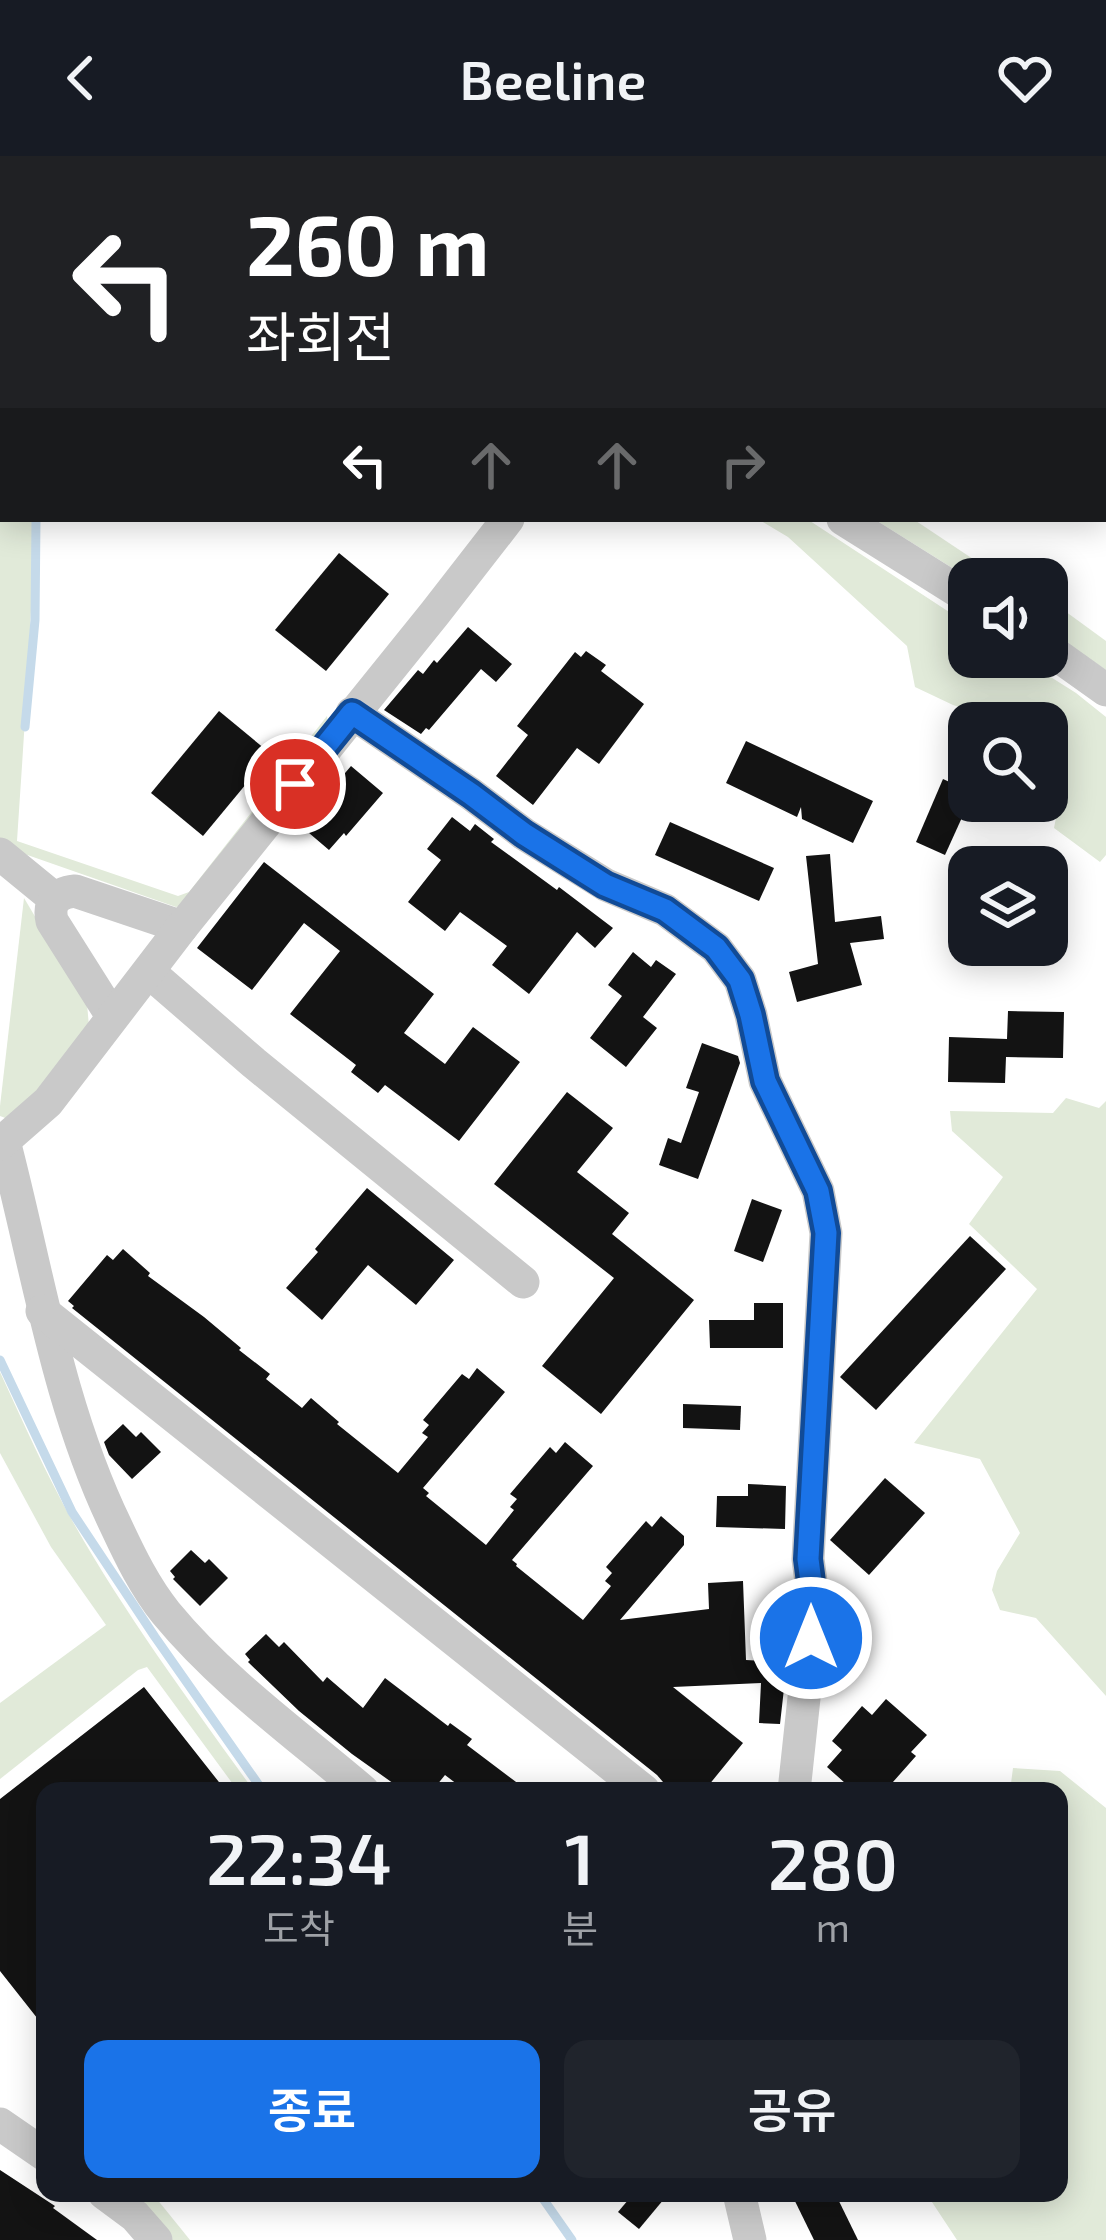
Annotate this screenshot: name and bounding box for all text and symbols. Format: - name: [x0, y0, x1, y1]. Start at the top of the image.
- icon: back: [48, 45, 114, 111]
- icon: heart: [992, 45, 1058, 111]
- text: Beeline: [460, 46, 646, 111]
- text: 260 m: [246, 192, 490, 293]
- icon: left: [48, 204, 204, 360]
- text: 좌회전: [246, 303, 395, 368]
- icon: left: [332, 432, 398, 498]
- icon: ahead: [458, 432, 524, 498]
- icon: ahead: [584, 432, 650, 498]
- icon: right: [710, 432, 776, 498]
- map controls: [948, 558, 1068, 966]
- button: sound: [948, 558, 1068, 678]
- button: search: [948, 702, 1068, 822]
- pin: [244, 733, 346, 835]
- icon: arrive: [262, 751, 328, 817]
- button: layers: [948, 846, 1068, 966]
- position arrow: [748, 1575, 874, 1701]
- text: 22:34: [206, 1813, 392, 1899]
- text: 1: [565, 1813, 595, 1899]
- text: 280: [768, 1818, 898, 1904]
- text: m: [816, 1903, 850, 1950]
- text: 도착: [263, 1904, 335, 1951]
- text: 분: [562, 1904, 598, 1951]
- button: 종료: [84, 2040, 540, 2178]
- button: 공유: [564, 2040, 1020, 2178]

